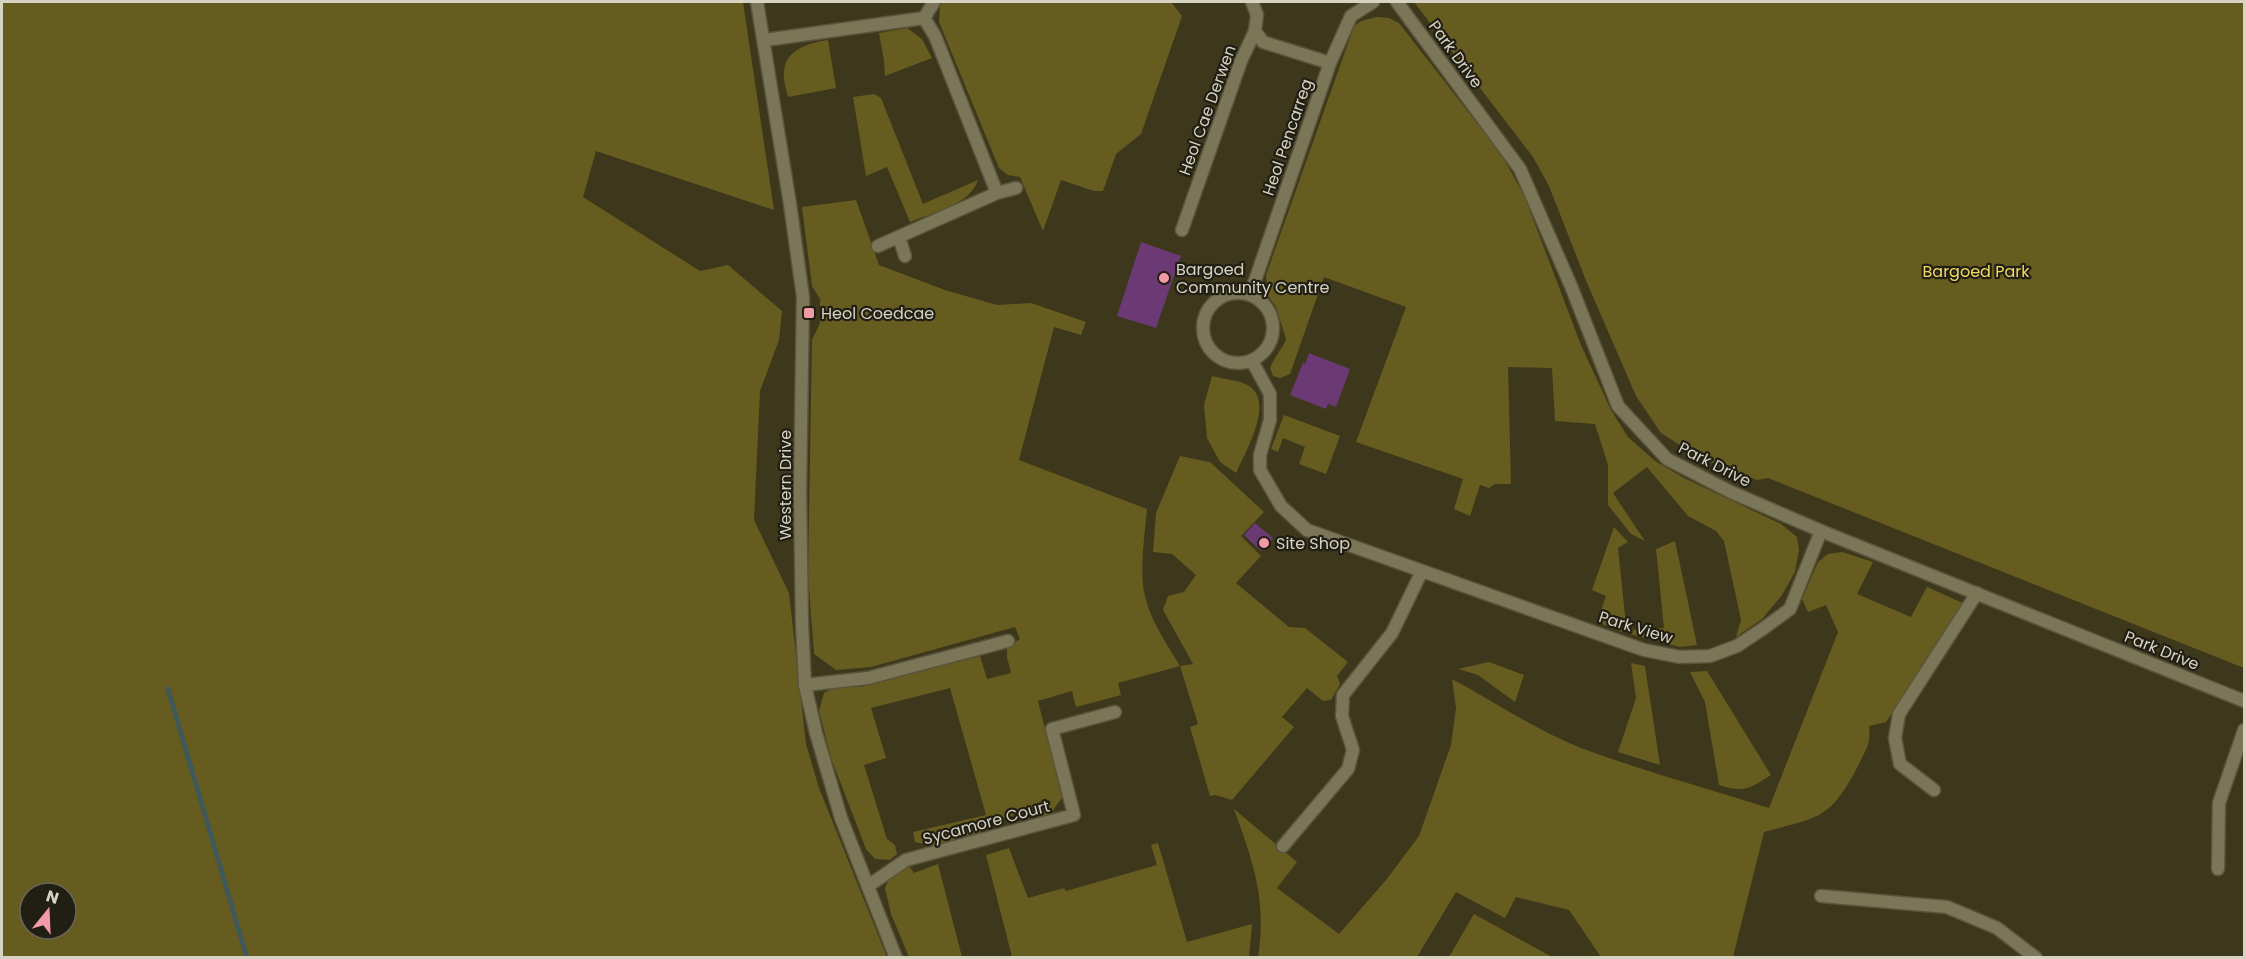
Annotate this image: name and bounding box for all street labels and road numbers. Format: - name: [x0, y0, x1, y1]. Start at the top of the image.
- street label: Park Drive: [1423, 16, 1488, 93]
- street label: Heol Cae Derwen: [1173, 42, 1242, 179]
- street label: Heol Pencarreg: [1257, 76, 1318, 199]
- street label: Western Drive: [774, 430, 797, 540]
- street label: Park Drive: [1674, 436, 1755, 493]
- street label: Park View: [1596, 605, 1676, 650]
- street label: Park Drive: [2121, 625, 2203, 676]
- street label: Sycamore Court: [920, 794, 1052, 850]

